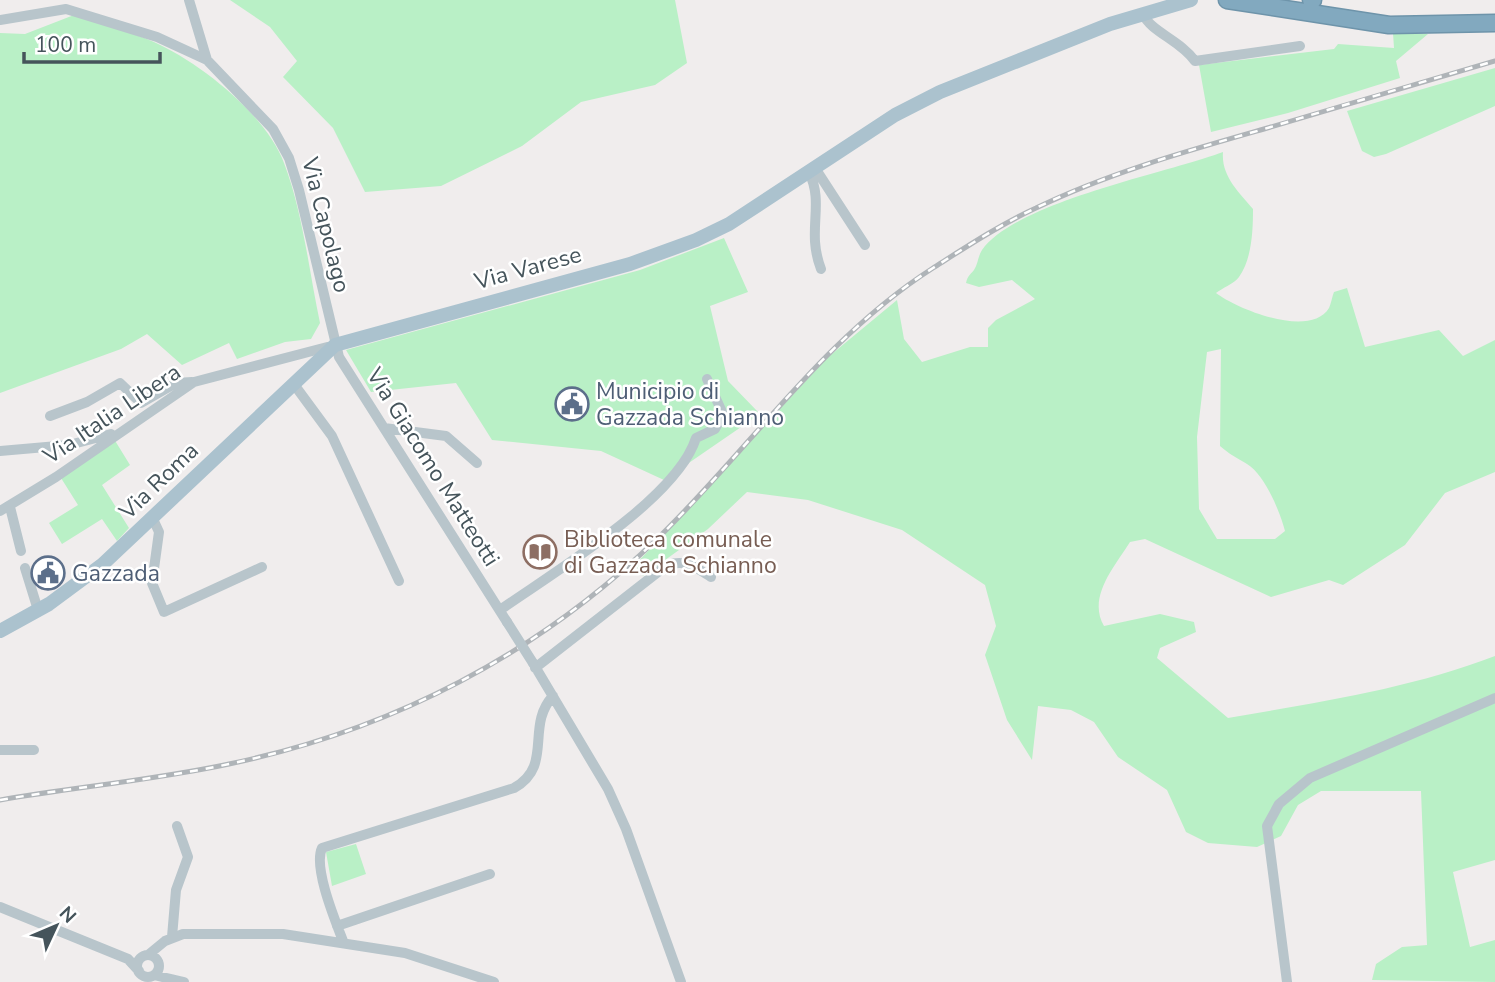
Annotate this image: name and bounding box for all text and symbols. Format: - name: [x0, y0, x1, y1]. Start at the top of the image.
- scale bar: [24, 21, 161, 65]
- text: 100 m: [35, 31, 96, 59]
- street label: Via Capolago: [294, 153, 358, 296]
- street label: Via Varese: [470, 239, 585, 297]
- street label: Via Italia Libera: [36, 357, 187, 472]
- street label: Via Giacomo Matteotti: [359, 361, 507, 572]
- place label: Municipio di Gazzada Schianno: [596, 376, 784, 433]
- public building icon: Municipio di Gazzada Schianno: [553, 385, 591, 423]
- street label: Via Roma: [112, 435, 205, 527]
- place label: Biblioteca comunale di Gazzada Schianno: [564, 524, 777, 581]
- library icon: Biblioteca comunale di Gazzada Schianno: [521, 533, 559, 571]
- public building icon: Gazzada: [29, 554, 67, 592]
- place label: Gazzada: [72, 558, 160, 589]
- north arrow: [21, 891, 91, 961]
- text: N: [53, 901, 82, 929]

